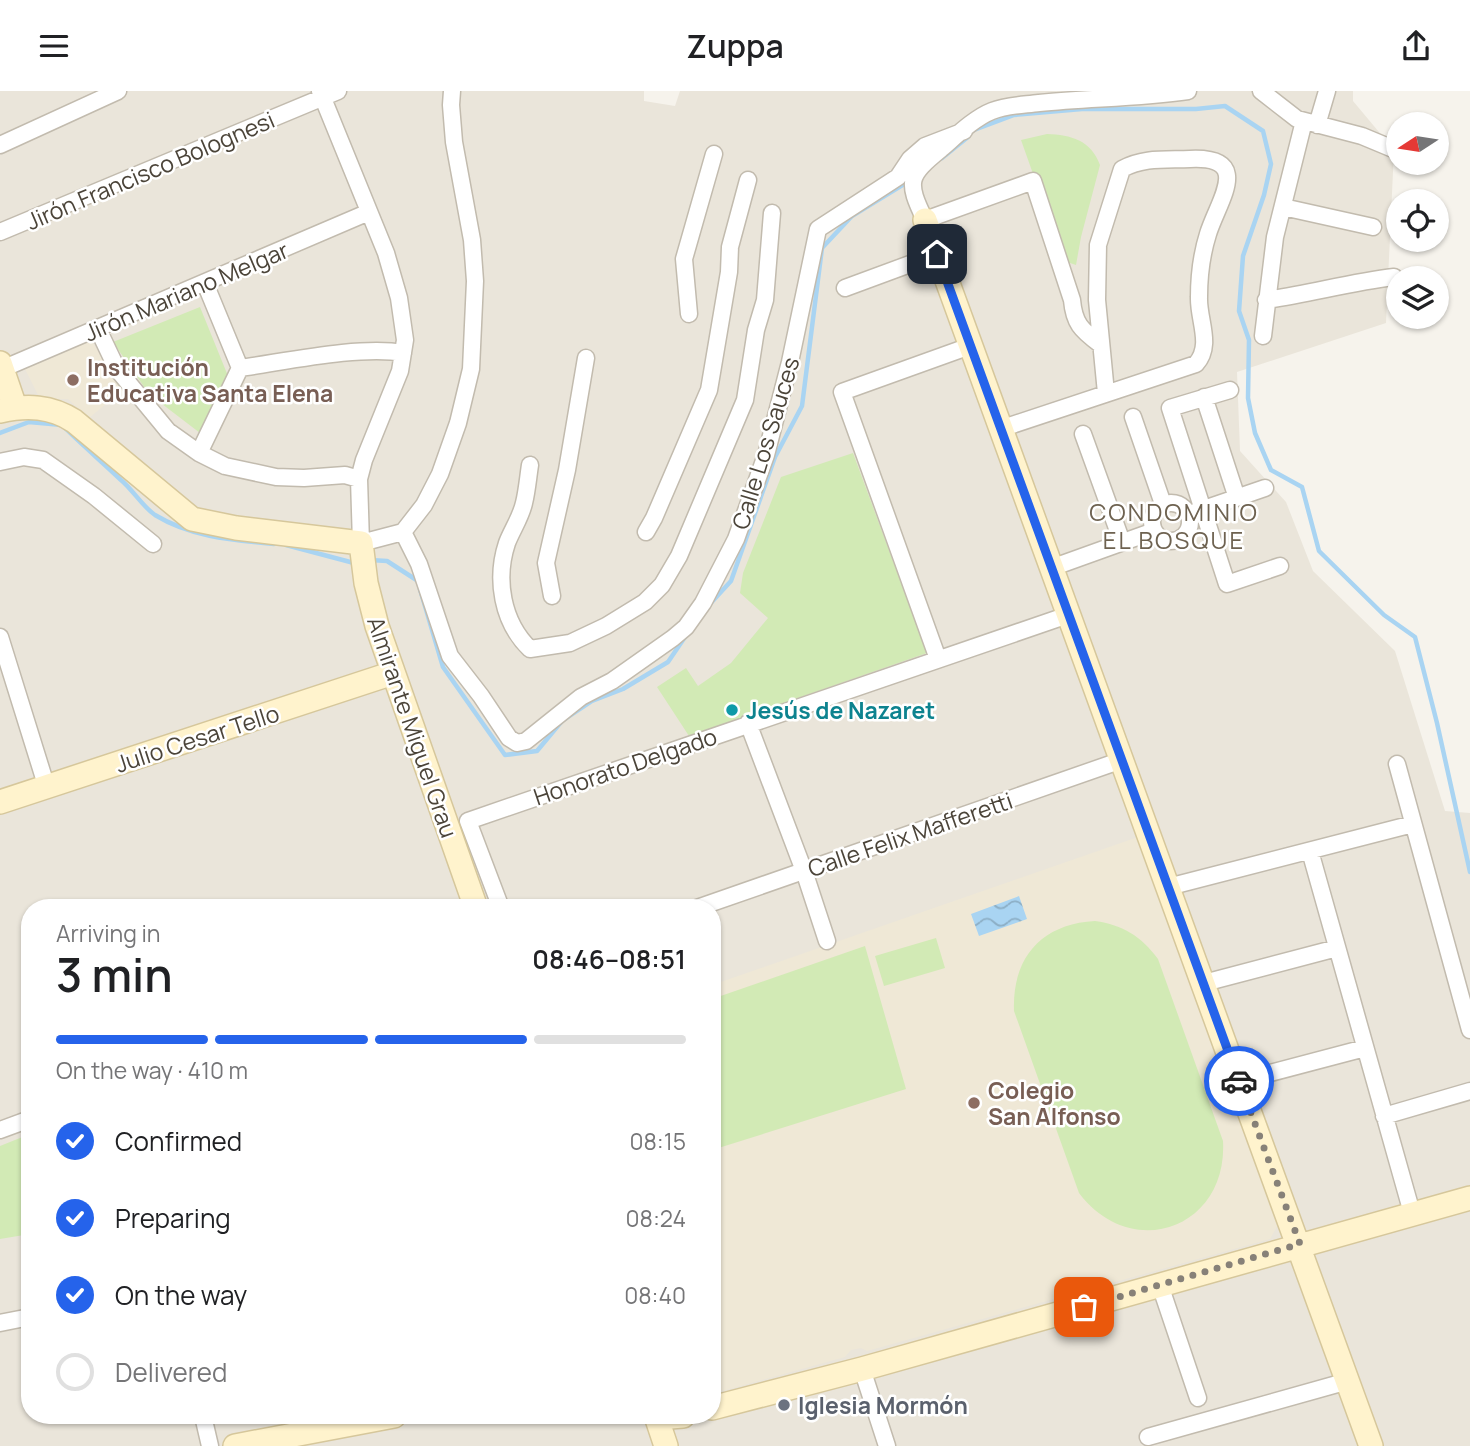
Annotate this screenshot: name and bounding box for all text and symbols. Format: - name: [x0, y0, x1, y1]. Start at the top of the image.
- text: Zuppa: [686, 24, 784, 68]
- icon: menu: [35, 27, 73, 65]
- icon: share: [1397, 27, 1435, 65]
- street label: Jirón Francisco Bolognesi: [21, 103, 279, 237]
- north arrow: [1386, 112, 1449, 175]
- map controls: [1386, 112, 1449, 329]
- button: locate: [1386, 189, 1449, 252]
- pin: [907, 224, 967, 284]
- street label: Jirón Mariano Melgar: [79, 233, 293, 349]
- icon: home: [918, 235, 956, 273]
- button: layers: [1386, 266, 1449, 329]
- place label: Institución Educativa Santa Elena: [87, 351, 333, 409]
- street label: Calle Los Sauces: [724, 353, 806, 533]
- marker: Institución Educativa Santa Elena: [65, 372, 81, 388]
- district label: CONDOMINIO EL BOSQUE: [1089, 495, 1259, 556]
- street label: Almirante Miguel Grau: [360, 612, 466, 842]
- place label: Jesús de Nazaret: [746, 694, 935, 726]
- street label: Julio Cesar Tello: [111, 696, 283, 780]
- marker: Jesús de Nazaret: [724, 702, 740, 718]
- street label: Honorato Delgado: [529, 720, 721, 812]
- street label: Calle Felix Mafferetti: [803, 784, 1017, 884]
- text: Arriving in: [56, 917, 161, 949]
- text: 08:46–08:51: [532, 941, 686, 977]
- text: 3 min: [56, 943, 173, 1006]
- courier: [1204, 1046, 1274, 1116]
- text: On the way · 410 m: [56, 1054, 248, 1086]
- icon: car: [1220, 1062, 1258, 1100]
- place label: Colegio San Alfonso: [988, 1074, 1121, 1132]
- marker: Colegio San Alfonso: [966, 1095, 982, 1111]
- icon: check: [56, 1122, 94, 1160]
- text: Confirmed: [115, 1123, 242, 1159]
- text: 08:15: [629, 1125, 686, 1157]
- icon: check: [56, 1199, 94, 1237]
- text: Preparing: [115, 1200, 231, 1236]
- text: 08:24: [626, 1202, 686, 1234]
- icon: check: [56, 1276, 94, 1314]
- text: On the way: [115, 1277, 247, 1313]
- pin: [1054, 1277, 1114, 1337]
- text: 08:40: [624, 1279, 686, 1311]
- icon: bag: [1065, 1288, 1103, 1326]
- text: Delivered: [115, 1354, 227, 1390]
- place label: Iglesia Mormón: [798, 1389, 968, 1421]
- marker: Iglesia Mormón: [776, 1397, 792, 1413]

